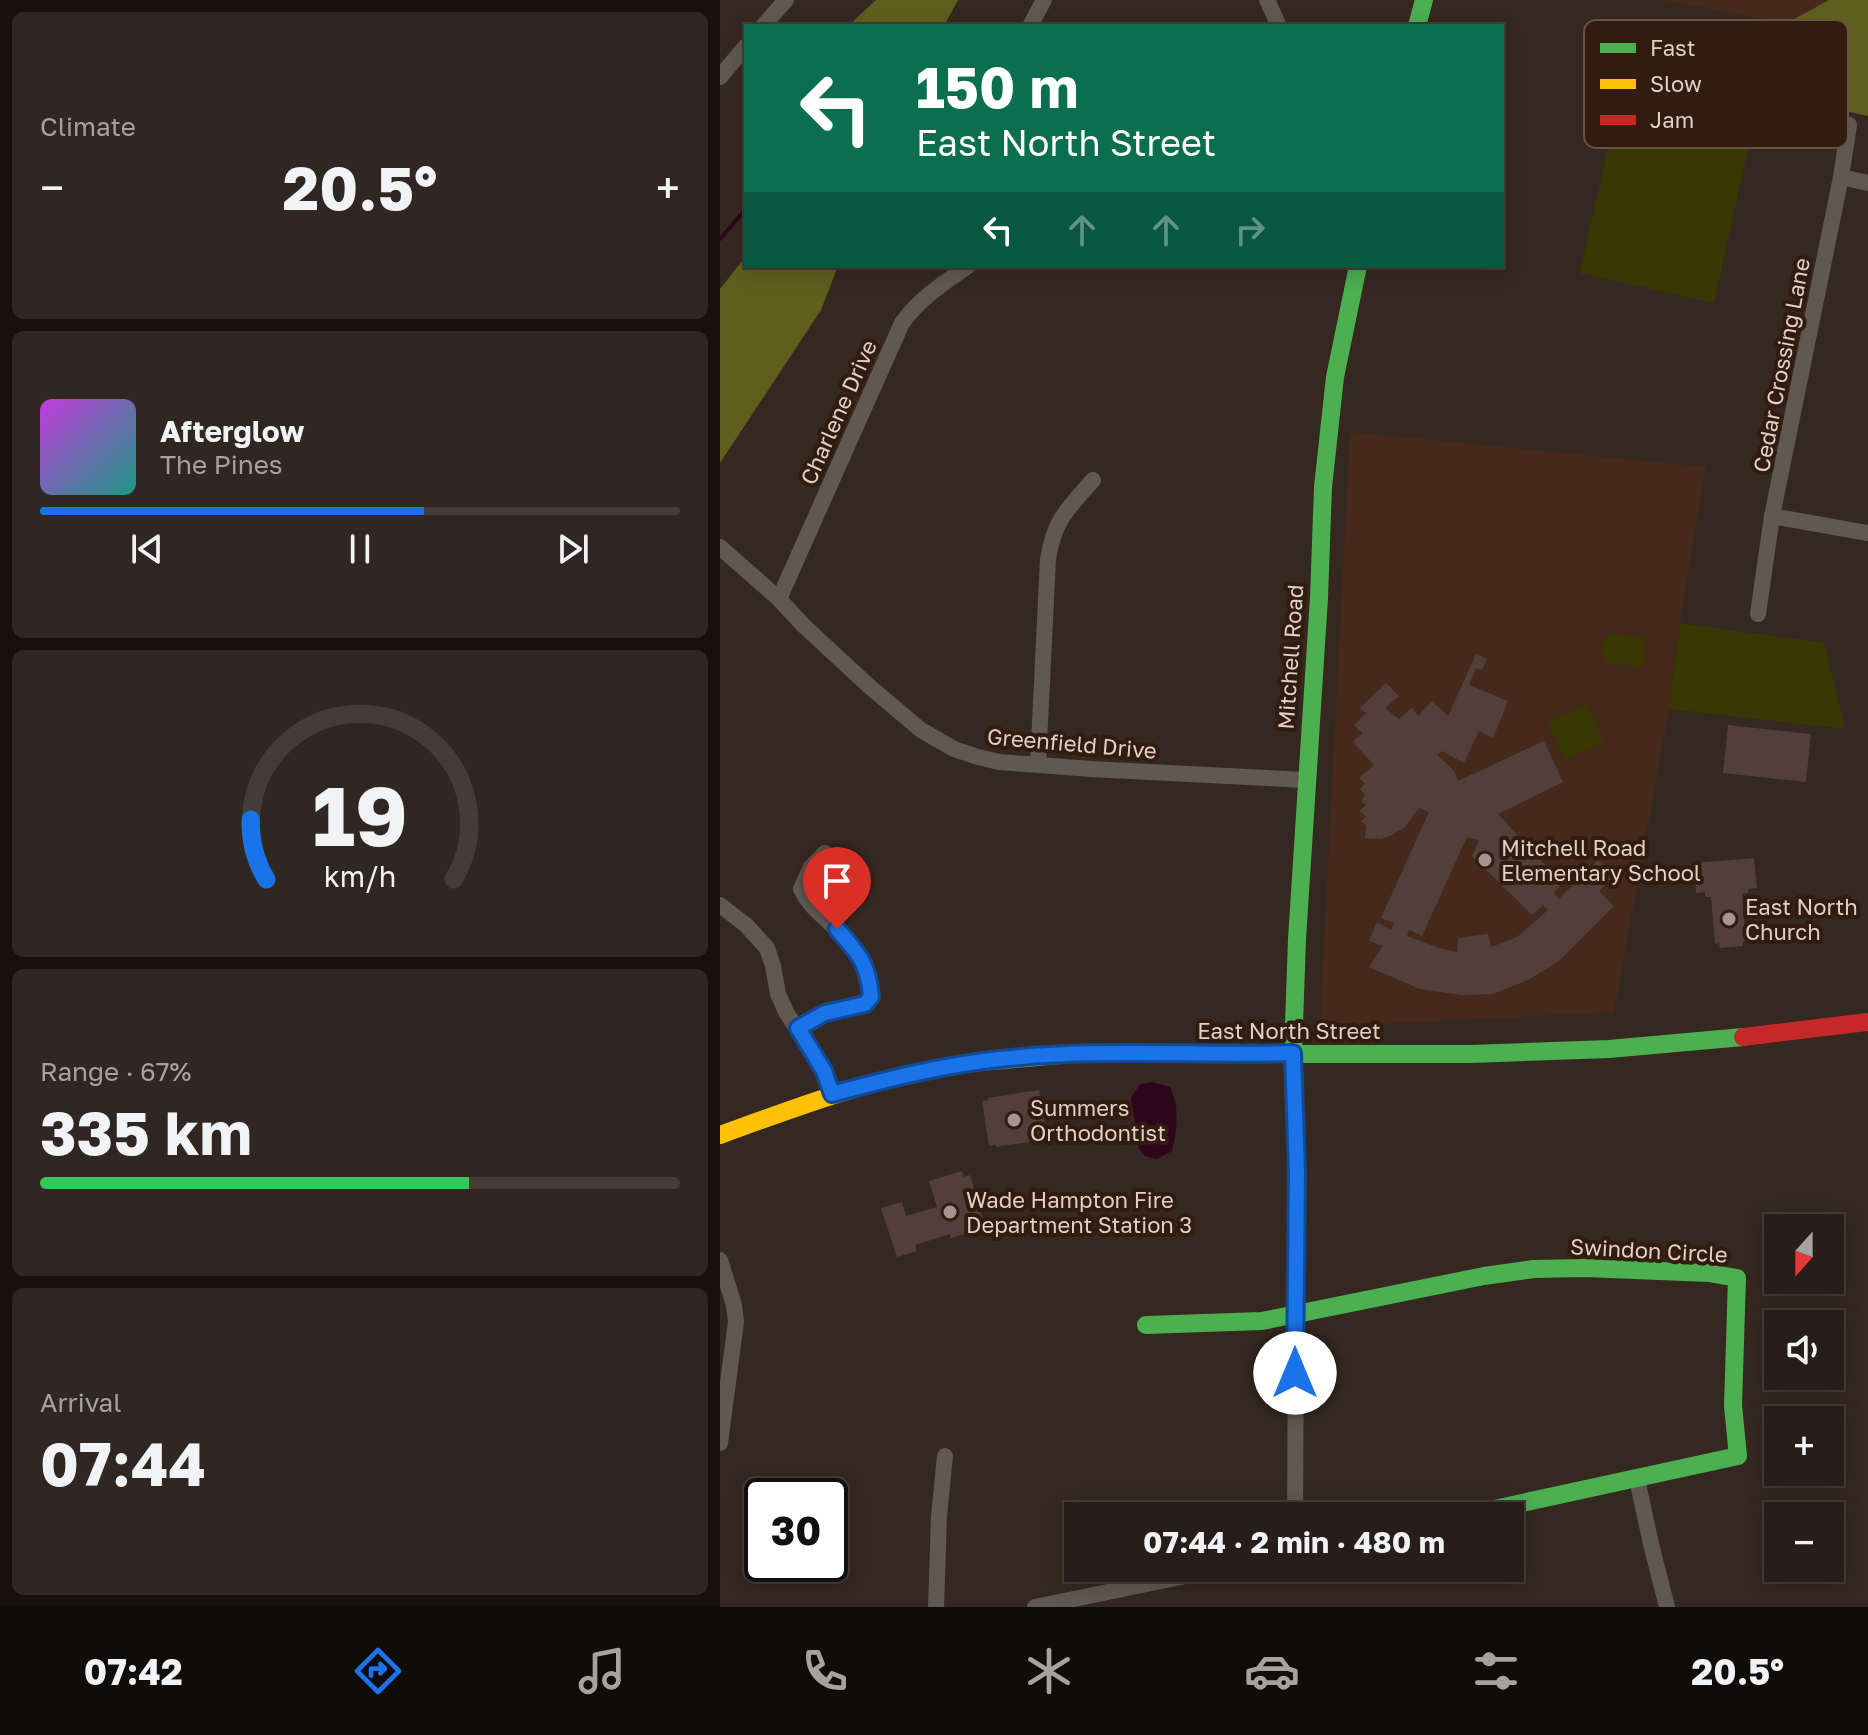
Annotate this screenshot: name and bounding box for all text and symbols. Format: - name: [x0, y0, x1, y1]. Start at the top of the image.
- legend: [1584, 20, 1848, 148]
- text: Fast: [1650, 34, 1696, 61]
- text: 150 m: [916, 53, 1078, 120]
- icon: left: [784, 56, 888, 160]
- text: Slow: [1650, 70, 1702, 97]
- text: Jam: [1650, 106, 1694, 133]
- text: Climate: [40, 111, 136, 142]
- text: East North Street: [916, 121, 1216, 164]
- text: 20.5°: [283, 151, 437, 223]
- text: −: [40, 161, 64, 214]
- text: +: [656, 161, 680, 214]
- icon: left: [976, 208, 1020, 252]
- icon: ahead: [1060, 208, 1104, 252]
- icon: ahead: [1144, 208, 1188, 252]
- icon: right: [1228, 208, 1272, 252]
- street label: Cedar Crossing Lane: [1747, 256, 1815, 474]
- street label: Charlene Drive: [794, 336, 882, 488]
- text: Afterglow: [160, 413, 304, 449]
- text: The Pines: [160, 449, 283, 480]
- icon: previous: [125, 527, 169, 571]
- icon: pause: [338, 527, 382, 571]
- icon: next: [551, 527, 595, 571]
- street label: Mitchell Road: [1271, 584, 1309, 730]
- street label: Greenfield Drive: [986, 722, 1158, 764]
- text: 19: [312, 763, 408, 863]
- place label: Mitchell Road Elementary School: [1501, 834, 1701, 886]
- pin: [803, 847, 871, 929]
- marker: Mitchell Road Elementary School: [1476, 851, 1494, 869]
- text: km/h: [324, 859, 396, 893]
- icon: arrive: [815, 859, 859, 903]
- place label: East North Church: [1745, 893, 1858, 945]
- marker: East North Church: [1720, 910, 1738, 928]
- street label: East North Street: [1197, 1017, 1381, 1044]
- text: Range · 67%: [40, 1056, 191, 1087]
- place label: Summers Orthodontist: [1030, 1094, 1166, 1146]
- text: 335 km: [40, 1096, 252, 1168]
- marker: Summers Orthodontist: [1005, 1111, 1023, 1129]
- place label: Wade Hampton Fire Department Station 3: [966, 1186, 1192, 1238]
- marker: Wade Hampton Fire Department Station 3: [941, 1203, 959, 1221]
- north arrow: [1764, 1214, 1844, 1294]
- map controls: [1764, 1214, 1844, 1582]
- street label: Swindon Circle: [1570, 1232, 1728, 1268]
- button: sound: [1764, 1310, 1844, 1390]
- position arrow: [1253, 1331, 1337, 1415]
- text: Arrival: [40, 1387, 121, 1418]
- button: +: [1764, 1406, 1844, 1486]
- text: 07:44: [40, 1427, 206, 1499]
- speed limit sign: 30: [744, 1478, 848, 1582]
- button: −: [1764, 1502, 1844, 1582]
- text: 07:44 · 2 min · 480 m: [1143, 1524, 1445, 1560]
- icon: directions: [350, 1643, 406, 1699]
- icon: music: [574, 1643, 630, 1699]
- icon: phone: [797, 1643, 853, 1699]
- icon: climate: [1021, 1643, 1077, 1699]
- icon: car: [1244, 1643, 1300, 1699]
- icon: filters: [1468, 1643, 1524, 1699]
- text: 07:42: [84, 1650, 183, 1693]
- text: 20.5°: [1691, 1650, 1784, 1693]

